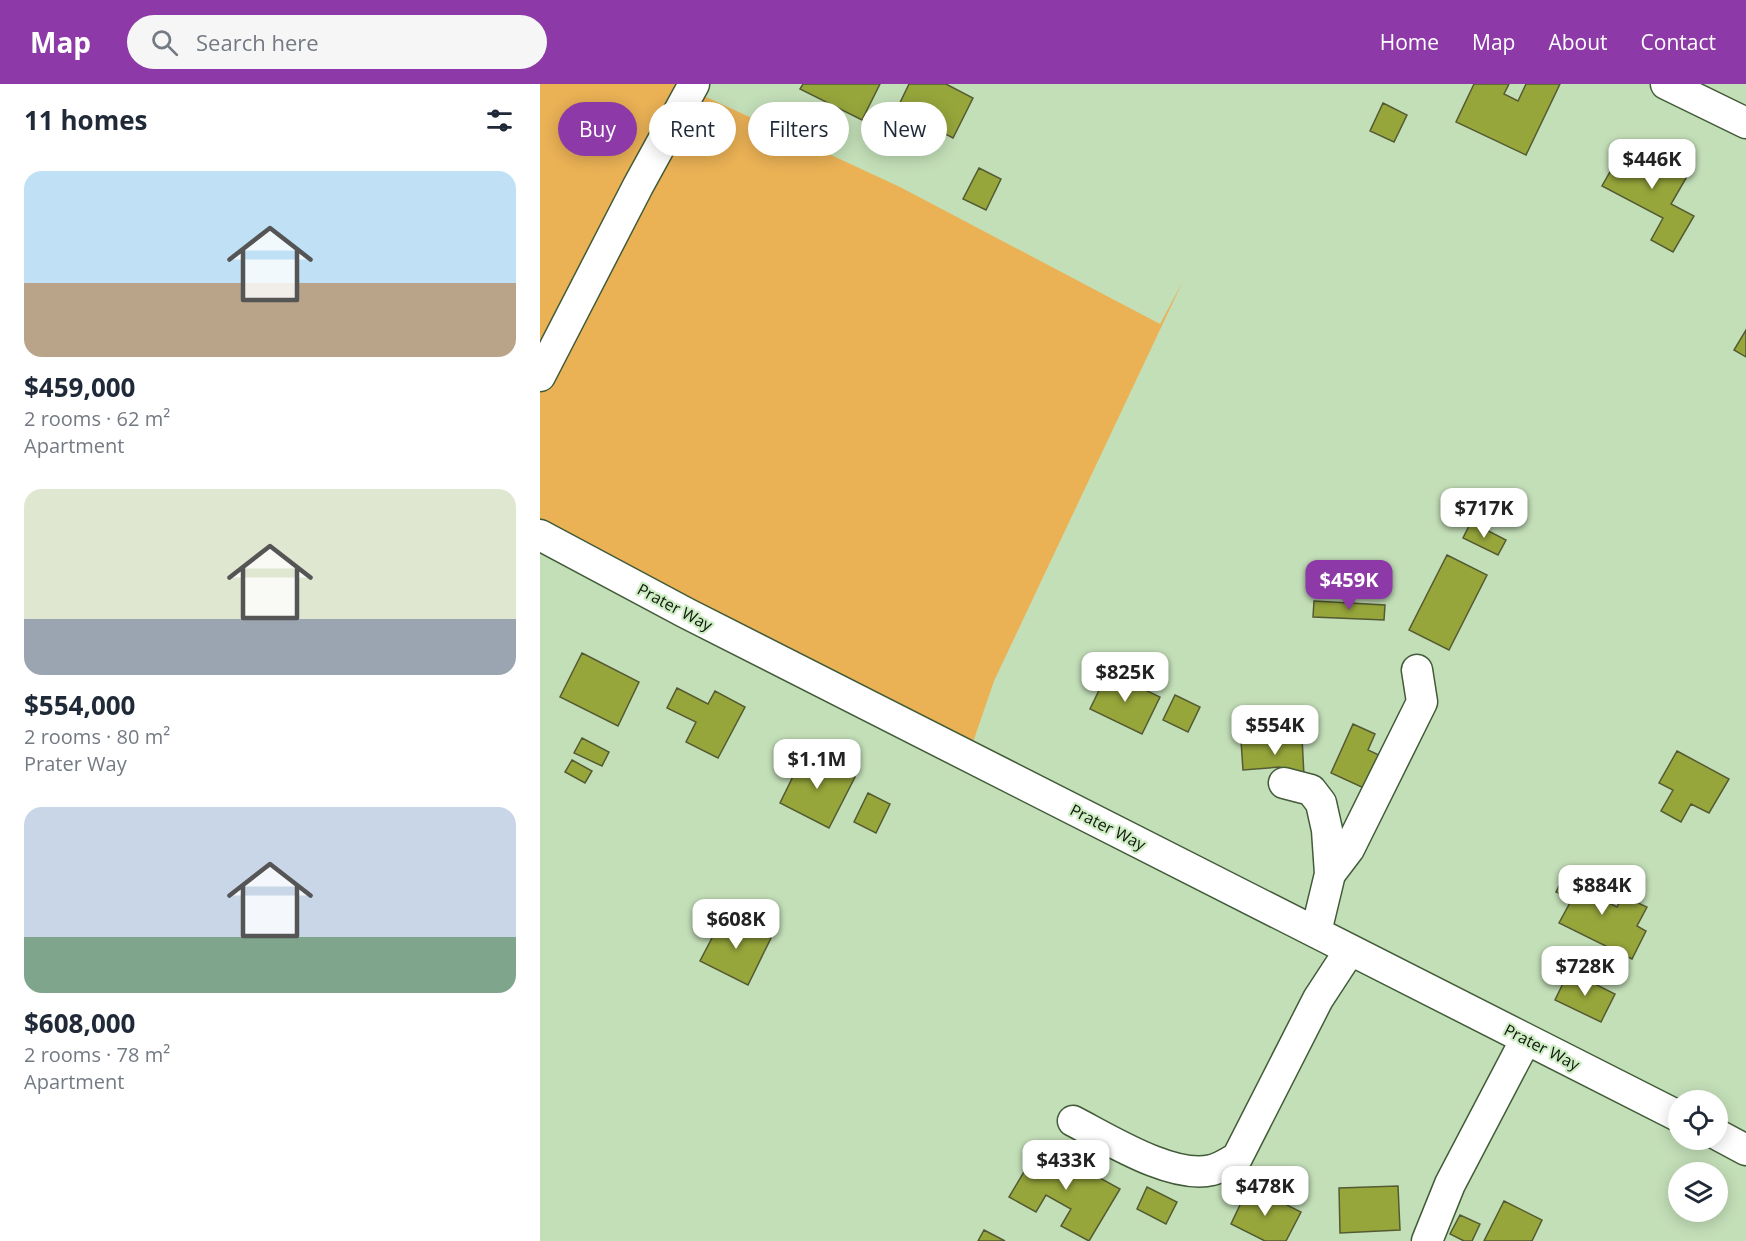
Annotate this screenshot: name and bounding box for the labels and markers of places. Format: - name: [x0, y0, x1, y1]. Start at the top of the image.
- pin: $446K: [1610, 139, 1694, 190]
- pin: $717K: [1442, 488, 1526, 539]
- pin: $459K: [1307, 560, 1391, 611]
- pin: $825K: [1083, 652, 1167, 703]
- pin: $554K: [1233, 705, 1317, 756]
- pin: $1.1M: [775, 739, 859, 790]
- pin: $884K: [1560, 865, 1644, 916]
- pin: $608K: [694, 899, 778, 950]
- pin: $728K: [1543, 946, 1627, 997]
- pin: $433K: [1024, 1140, 1108, 1191]
- pin: $478K: [1223, 1166, 1307, 1217]

